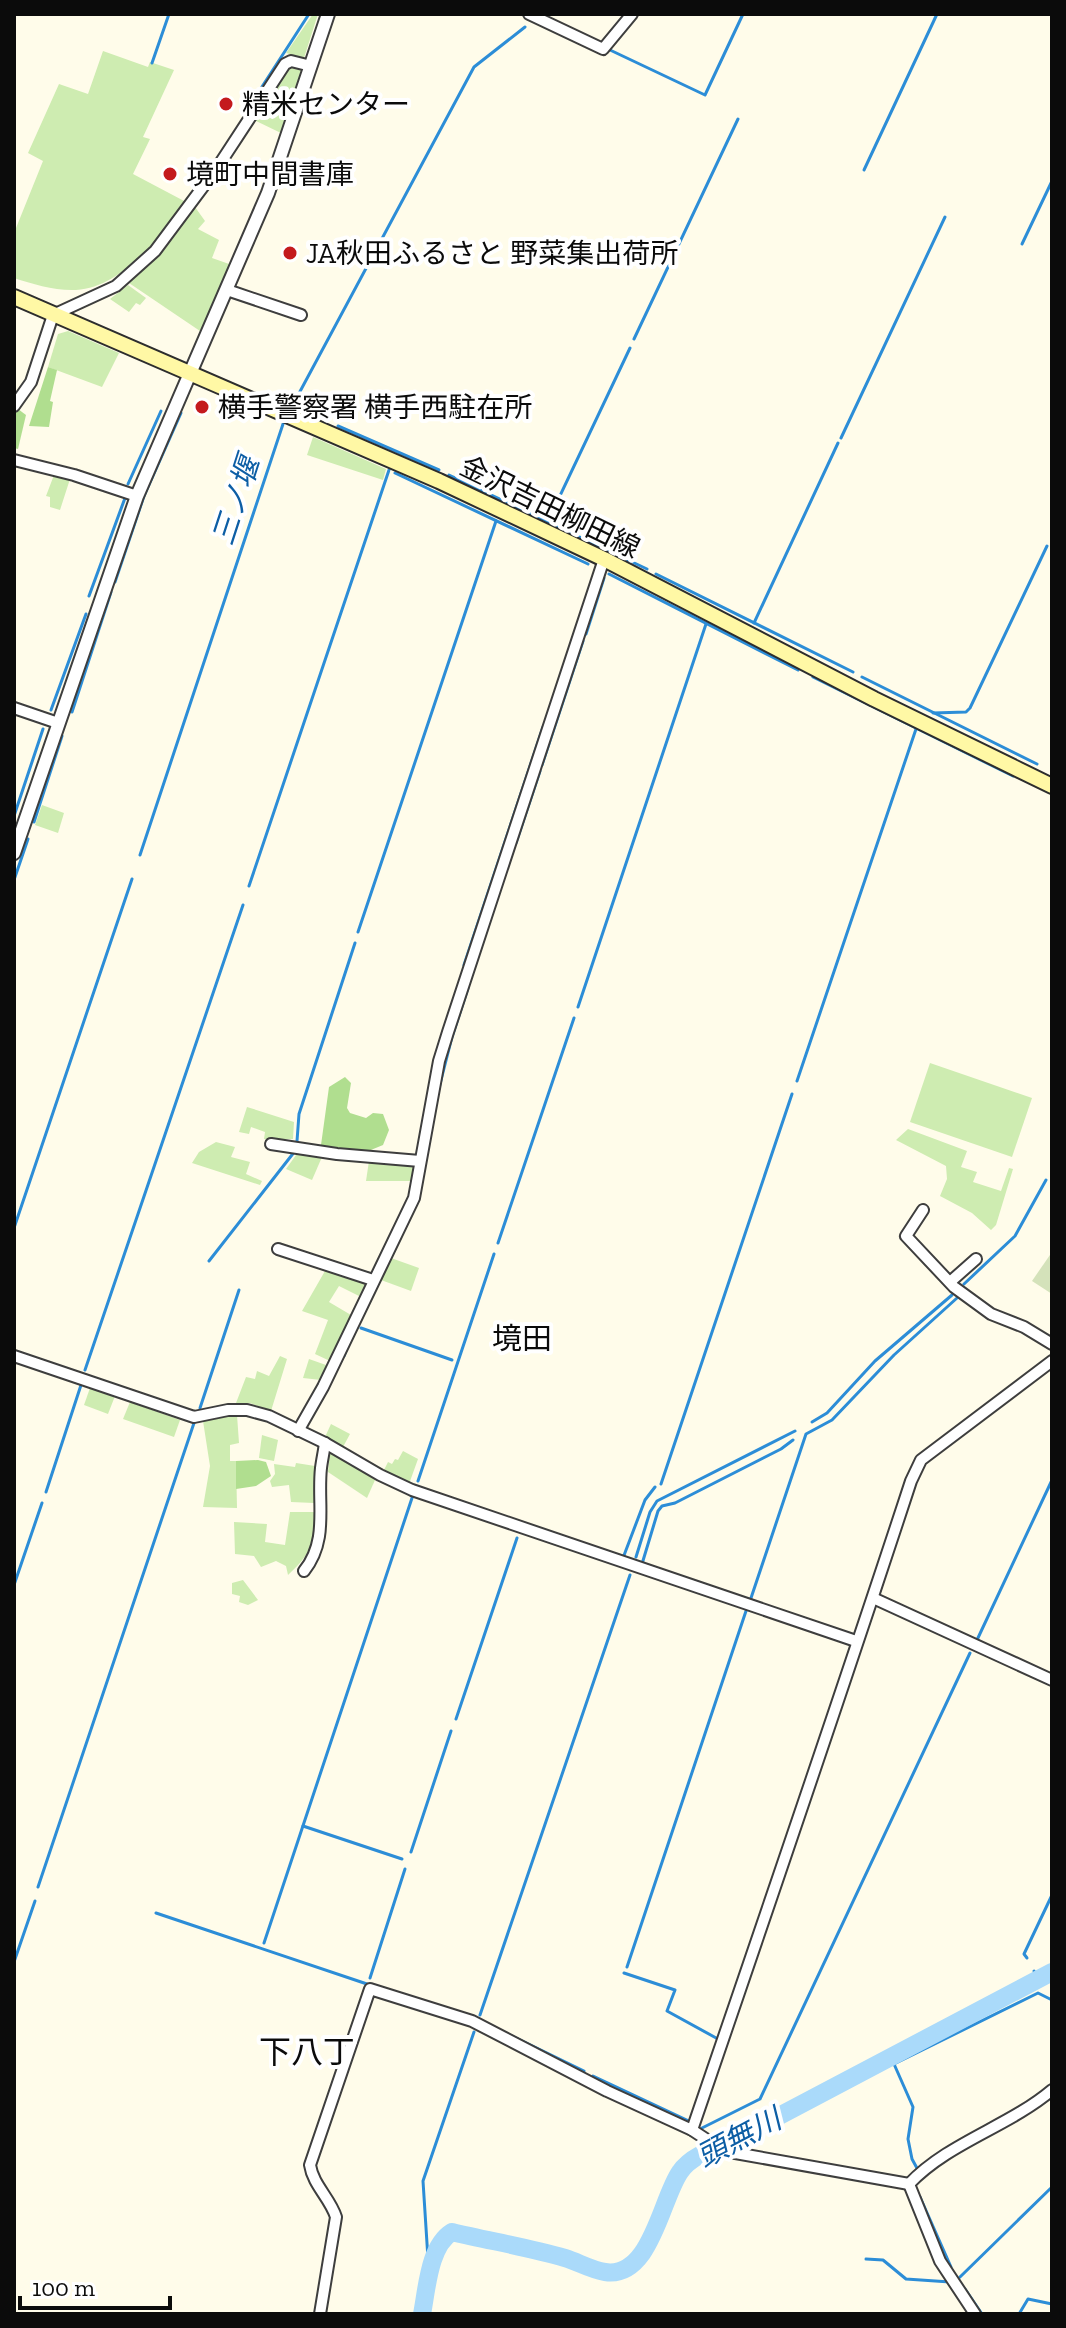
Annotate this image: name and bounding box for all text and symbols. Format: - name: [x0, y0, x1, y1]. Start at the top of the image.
- place label: 精米センター: [242, 88, 410, 121]
- marker: 精米センター: [217, 95, 235, 113]
- place label: 境町中間書庫: [186, 158, 354, 191]
- marker: 境町中間書庫: [161, 165, 179, 183]
- place label: JA秋田ふるさと 野菜集出荷所: [306, 237, 678, 270]
- marker: JA秋田ふるさと 野菜集出荷所: [281, 244, 299, 262]
- place label: 横手警察署 横手西駐在所: [218, 391, 532, 424]
- marker: 横手警察署 横手西駐在所: [193, 398, 211, 416]
- water label: 三ノ堰: [205, 448, 269, 549]
- street label: 金沢吉田柳田線: [455, 449, 645, 565]
- district label: 境田: [492, 1321, 552, 1357]
- district label: 下八丁: [259, 2033, 355, 2071]
- water label: 頭無川: [691, 2100, 790, 2175]
- scale bar: [20, 2260, 170, 2310]
- text: 100 m: [32, 2273, 95, 2302]

